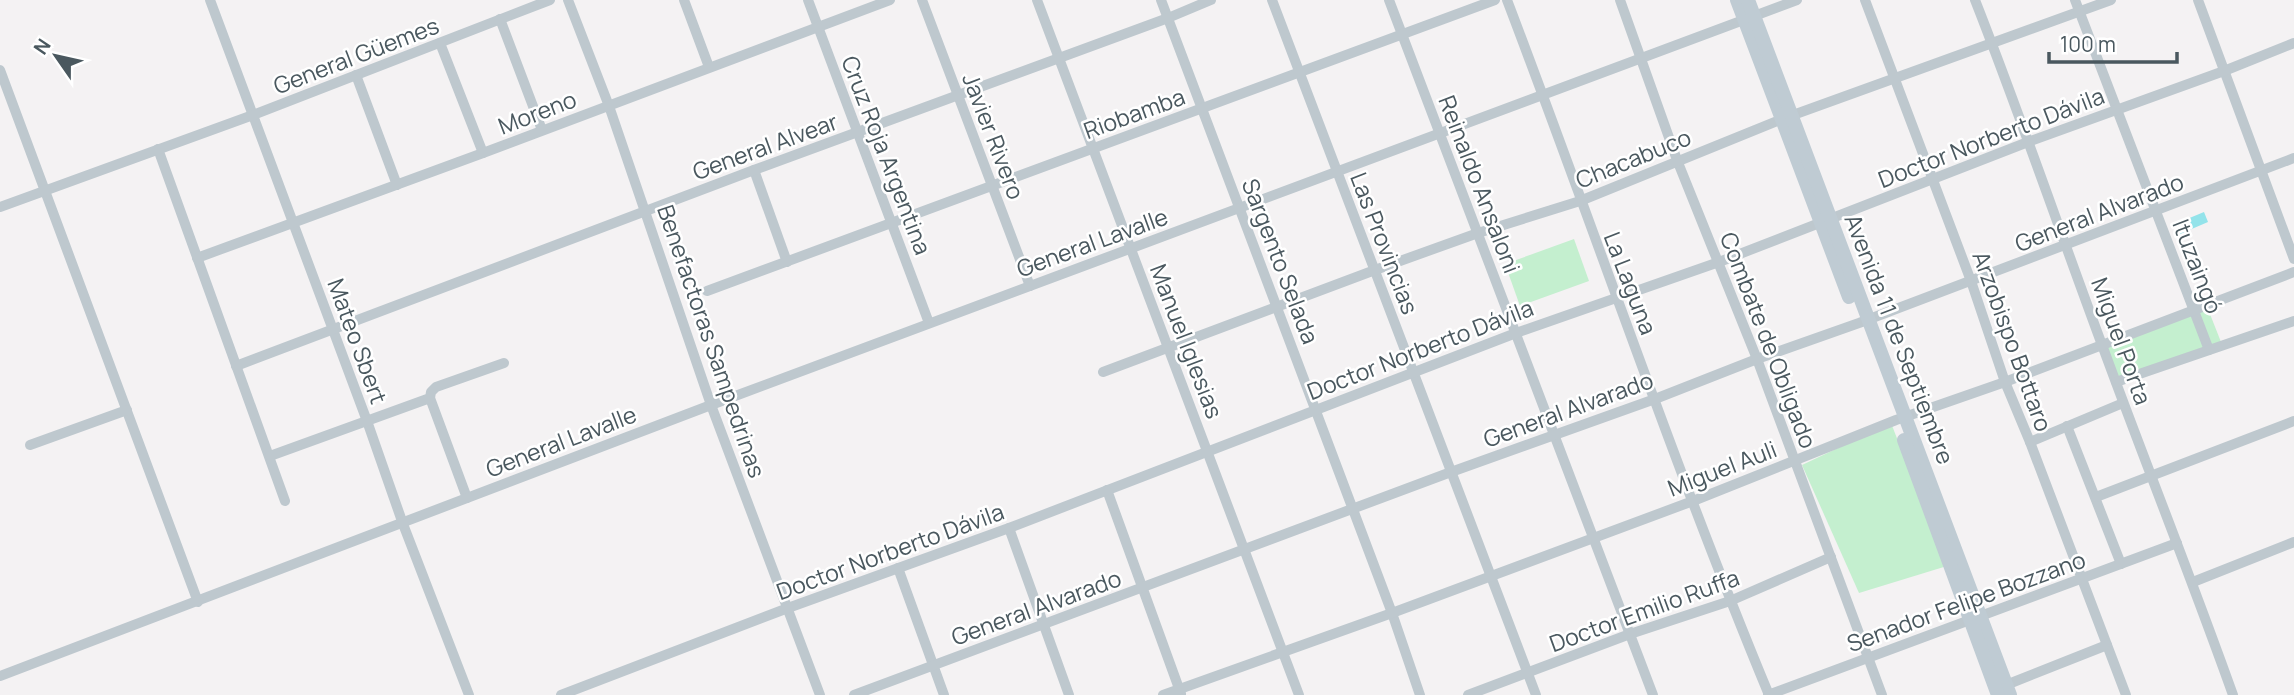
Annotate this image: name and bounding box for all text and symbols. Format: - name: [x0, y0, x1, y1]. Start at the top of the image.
- street label: General Güemes: [269, 9, 443, 101]
- north arrow: [21, 21, 91, 91]
- scale bar: [2049, 21, 2177, 65]
- text: 100 m: [2060, 30, 2116, 58]
- text: N: [27, 34, 57, 59]
- street label: Cruz Roja Argentina: [834, 51, 940, 259]
- street label: Javier Rivero: [955, 68, 1033, 204]
- street label: Doctor Norberto Dávila: [1873, 79, 2109, 195]
- street label: Riobamba: [1079, 80, 1189, 146]
- street label: Moreno: [493, 82, 581, 142]
- street label: Reinaldo Ansaloni: [1431, 90, 1529, 278]
- street label: General Alvear: [688, 105, 842, 187]
- street label: Chacabuco: [1571, 120, 1695, 196]
- street label: General Alvarado: [2010, 165, 2188, 259]
- street label: Las Provincias: [1343, 167, 1427, 319]
- street label: Sargento Selada: [1235, 174, 1327, 348]
- street label: Benefactoras Sampedrinas: [650, 200, 774, 482]
- street label: General Lavalle: [1012, 200, 1172, 284]
- street label: Avenida 11 de Septiembre: [1838, 209, 1962, 469]
- street label: Ituzaingó: [2165, 214, 2231, 318]
- street label: La Laguna: [1597, 227, 1665, 339]
- street label: Combate de Obligado: [1713, 227, 1825, 453]
- street label: Arzobispo Bottaro: [1966, 246, 2060, 436]
- street label: Manuel Iglesias: [1143, 259, 1231, 423]
- street label: Miguel Porta: [2084, 273, 2160, 409]
- street label: Mateo Sbert: [321, 274, 395, 408]
- street label: Doctor Norberto Dávila: [1302, 291, 1538, 407]
- street label: General Alvarado: [1479, 363, 1657, 455]
- street label: General Lavalle: [481, 398, 641, 484]
- street label: Miguel Auli: [1663, 433, 1781, 503]
- street label: Doctor Norberto Dávila: [772, 495, 1008, 607]
- street label: Senador Felipe Bozzano: [1842, 543, 2090, 659]
- street label: General Alvarado: [947, 561, 1125, 653]
- street label: Doctor Emilio Ruffa: [1545, 561, 1743, 659]

